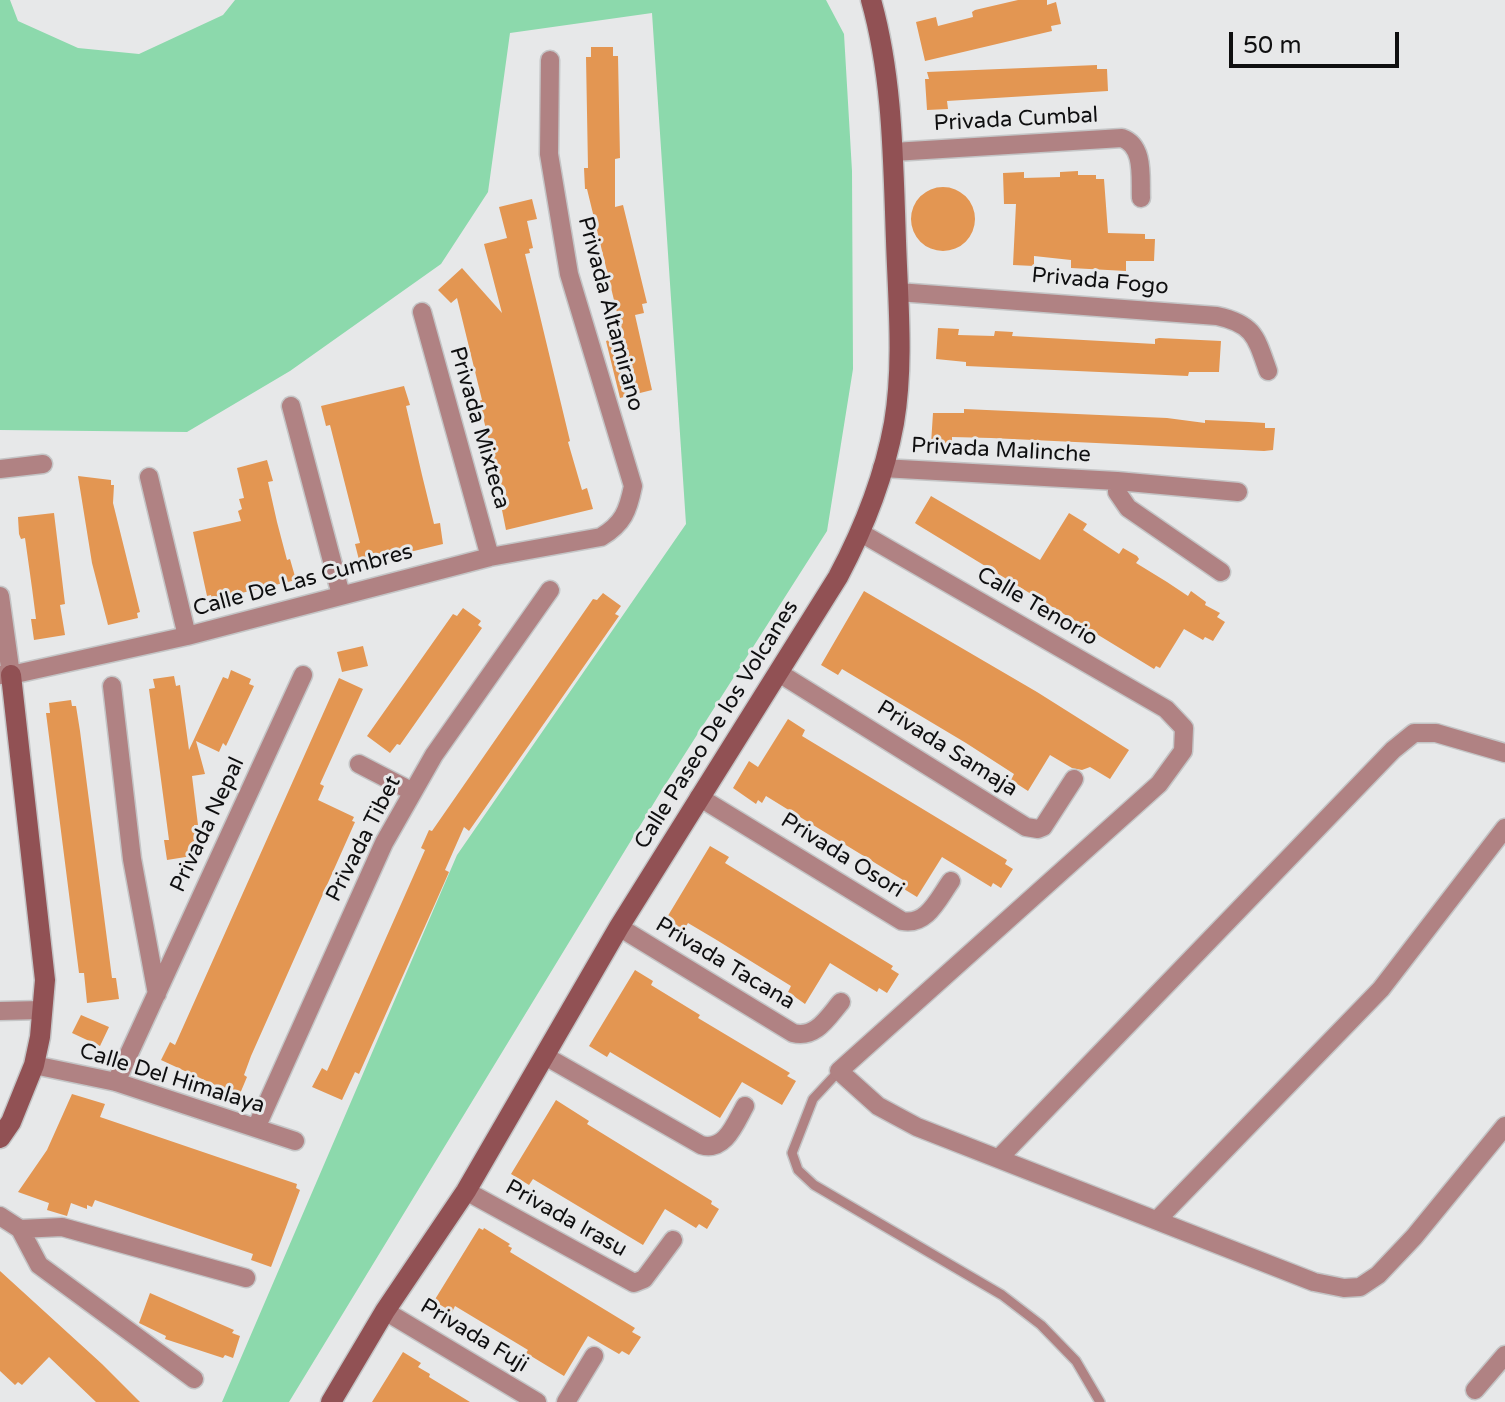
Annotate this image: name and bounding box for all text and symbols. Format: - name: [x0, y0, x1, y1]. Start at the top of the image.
- scale bar: [1233, 16, 1403, 66]
- text: 50 m: [1243, 31, 1301, 60]
- street label: Privada Cumbal: [933, 103, 1099, 137]
- street label: Privada Altamirano: [571, 214, 649, 414]
- street label: Privada Fogo: [1030, 263, 1170, 301]
- street label: Privada Mixteca: [443, 344, 515, 512]
- street label: Privada Malinche: [910, 433, 1092, 469]
- street label: Calle De Las Cumbres: [190, 539, 416, 623]
- street label: Calle Tenorio: [972, 562, 1102, 652]
- street label: Calle Paseo De los Volcanes: [629, 596, 805, 854]
- street label: Privada Samaja: [872, 695, 1022, 803]
- street label: Privada Nepal: [165, 753, 251, 897]
- street label: Privada Tibet: [321, 772, 407, 906]
- street label: Privada Osori: [776, 808, 908, 904]
- street label: Privada Tacana: [650, 912, 800, 1016]
- street label: Calle Del Himalaya: [76, 1038, 268, 1120]
- street label: Privada Irasu: [500, 1175, 632, 1263]
- street label: Privada Fuji: [415, 1293, 533, 1379]

